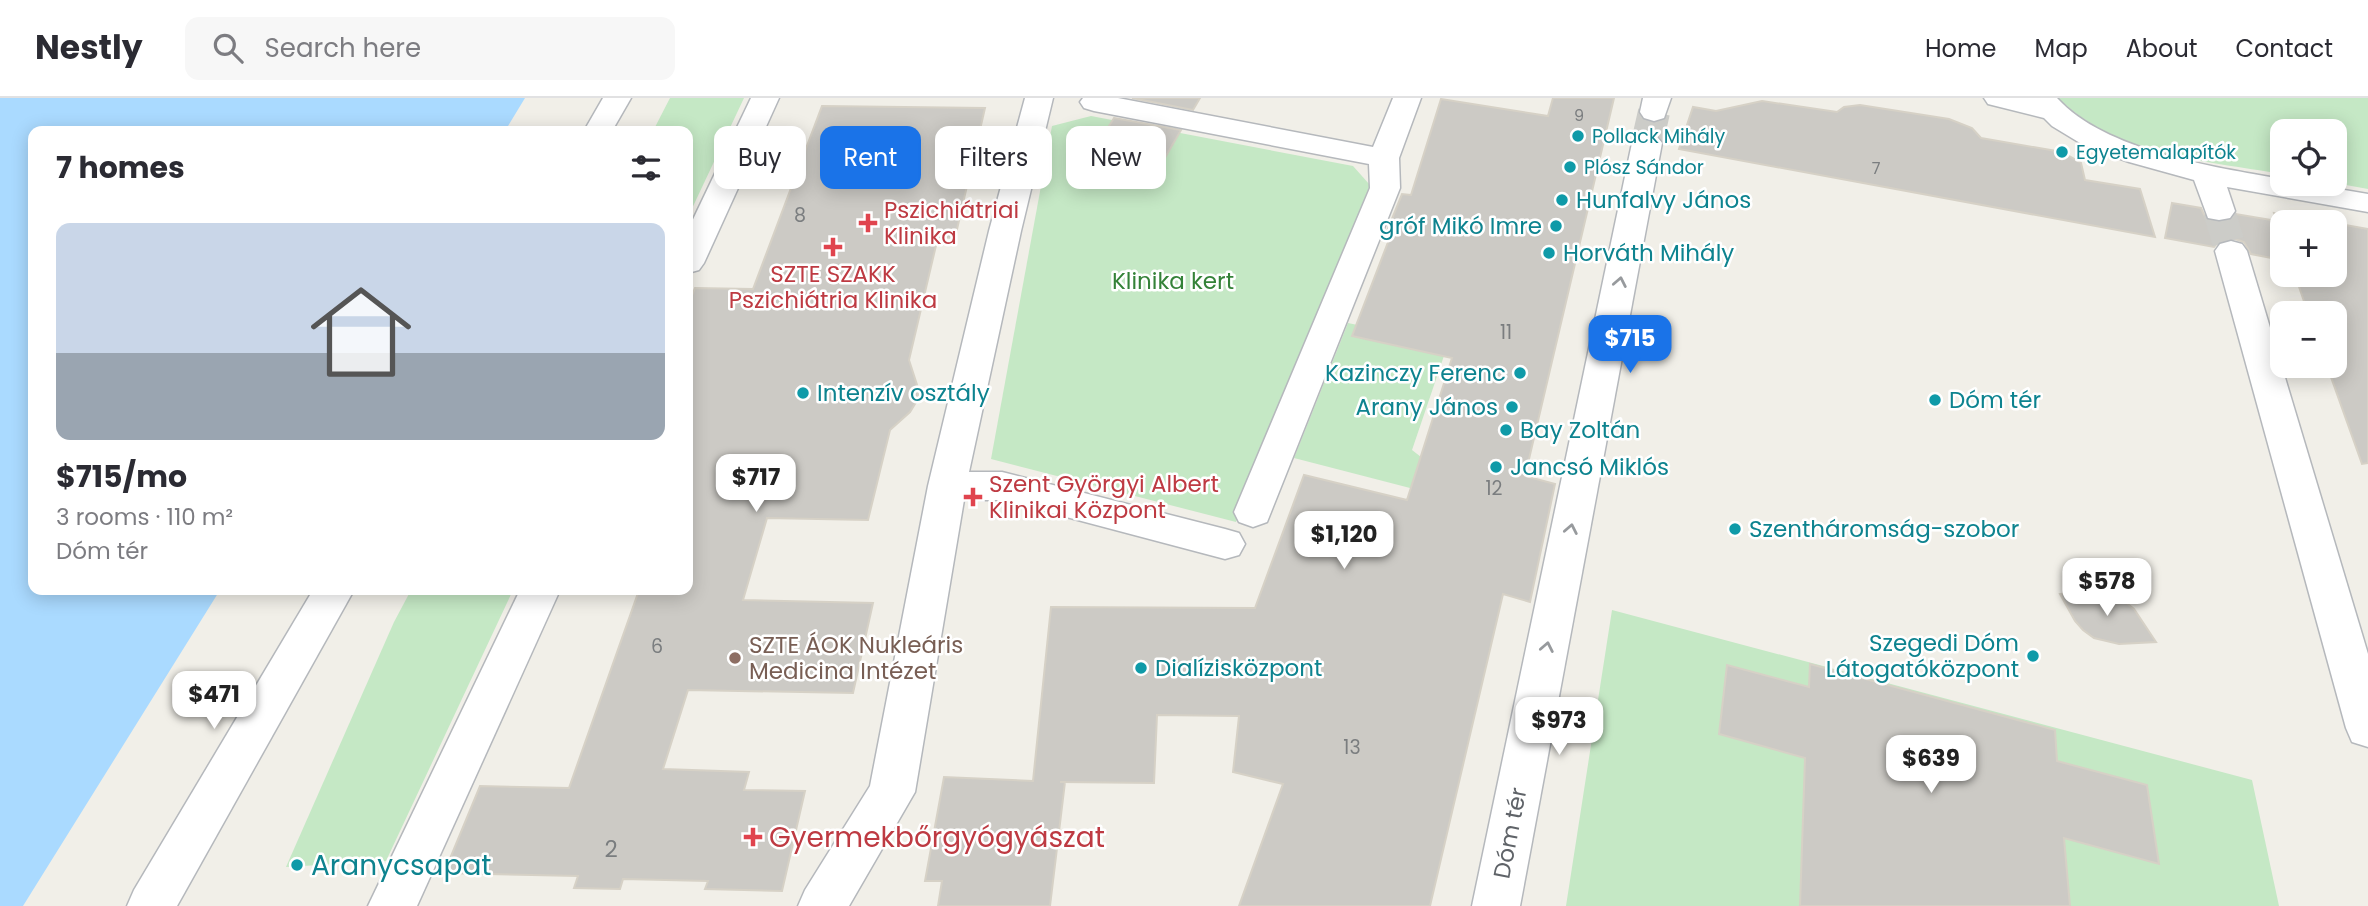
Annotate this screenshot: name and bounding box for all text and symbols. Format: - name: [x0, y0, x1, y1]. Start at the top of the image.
- search box: [185, 17, 675, 80]
- text: Nestly: [35, 24, 143, 71]
- icon: search: [209, 29, 247, 67]
- text: Search here: [265, 30, 421, 66]
- text: Home: [1925, 32, 1997, 65]
- text: Map: [2035, 32, 2088, 65]
- text: About: [2126, 32, 2197, 65]
- text: Contact: [2235, 32, 2333, 65]
- house number: 9: [1574, 104, 1584, 127]
- map controls: [2270, 119, 2347, 378]
- button: locate: [2270, 119, 2347, 196]
- place label: Pollack Mihály: [1592, 123, 1725, 150]
- chip: Buy: [714, 126, 806, 189]
- chip: Rent: [820, 126, 921, 189]
- chip: Filters: [935, 126, 1052, 189]
- chip: New: [1066, 126, 1166, 189]
- marker: Pollack Mihály: [1570, 128, 1586, 144]
- place label: Egyetemalapítók: [2076, 139, 2236, 166]
- marker: Egyetemalapítók: [2054, 144, 2070, 160]
- text: 7 homes: [56, 146, 185, 189]
- icon: filters: [627, 149, 665, 187]
- place label: Plósz Sándor: [1584, 154, 1704, 181]
- house number: 7: [1872, 157, 1881, 180]
- marker: Plósz Sándor: [1562, 159, 1578, 175]
- place label: Hunfalvy János: [1576, 184, 1751, 216]
- marker: Hunfalvy János: [1554, 192, 1570, 208]
- place label: Pszichiátriai Klinika: [884, 194, 1019, 252]
- house number: 8: [794, 202, 806, 229]
- place label: gróf Mikó Imre: [1379, 210, 1542, 242]
- button: +: [2270, 210, 2347, 287]
- marker: Pszichiátriai Klinika: [858, 213, 878, 233]
- marker: gróf Mikó Imre: [1548, 218, 1564, 234]
- marker: SZTE SZAKK Pszichiátria Klinika: [823, 237, 843, 257]
- place label: Horváth Mihály: [1563, 237, 1734, 269]
- marker: Horváth Mihály: [1541, 245, 1557, 261]
- place label: SZTE SZAKK Pszichiátria Klinika: [729, 258, 937, 316]
- park label: Klinika kert: [1112, 265, 1234, 297]
- icon: home: [298, 269, 424, 395]
- one-way arrow: [1611, 276, 1626, 288]
- button: −: [2270, 301, 2347, 378]
- pin: $715: [1589, 316, 1671, 375]
- house number: 11: [1500, 319, 1512, 346]
- text: $715: [1604, 322, 1656, 354]
- place label: Kazinczy Ferenc: [1325, 357, 1506, 389]
- marker: Kazinczy Ferenc: [1512, 365, 1528, 381]
- place label: Intenzív osztály: [817, 377, 990, 409]
- place label: Dóm tér: [1949, 384, 2041, 416]
- marker: Intenzív osztály: [795, 385, 811, 401]
- place label: Arany János: [1355, 391, 1498, 423]
- marker: Dóm tér: [1927, 392, 1943, 408]
- marker: Arany János: [1504, 399, 1520, 415]
- place label: Bay Zoltán: [1520, 414, 1640, 446]
- marker: Bay Zoltán: [1498, 422, 1514, 438]
- place label: Jancsó Miklós: [1510, 451, 1669, 483]
- pin: $717: [715, 454, 797, 514]
- text: $715/mo: [56, 455, 187, 498]
- marker: Jancsó Miklós: [1488, 459, 1504, 475]
- text: $717: [732, 461, 780, 493]
- place label: Szent Györgyi Albert Klinikai Központ: [989, 468, 1219, 526]
- house number: 12: [1485, 475, 1503, 502]
- marker: Szent Györgyi Albert Klinikai Központ: [963, 487, 983, 507]
- text: 3 rooms · 110 m²: [56, 501, 233, 533]
- pin: $1,120: [1287, 512, 1401, 571]
- place label: Szentháromság-szobor: [1749, 513, 2019, 545]
- text: $1,120: [1310, 518, 1378, 550]
- marker: Szentháromság-szobor: [1727, 521, 1743, 537]
- one-way arrow: [1562, 523, 1577, 535]
- text: Dóm tér: [56, 535, 148, 567]
- pin: $578: [2066, 559, 2148, 618]
- text: $578: [2078, 565, 2136, 597]
- place label: Szegedi Dóm Látogatóközpont: [1826, 627, 2019, 685]
- place label: SZTE ÁOK Nukleáris Medicina Intézet: [749, 629, 963, 687]
- house number: 6: [651, 633, 663, 660]
- one-way arrow: [1539, 641, 1554, 653]
- marker: Szegedi Dóm Látogatóközpont: [2025, 648, 2041, 664]
- marker: SZTE ÁOK Nukleáris Medicina Intézet: [727, 650, 743, 666]
- place label: Dialízisközpont: [1155, 652, 1322, 684]
- marker: Dialízisközpont: [1133, 660, 1149, 676]
- pin: $471: [173, 672, 255, 731]
- text: $471: [188, 678, 240, 710]
- pin: $973: [1518, 698, 1600, 757]
- text: $973: [1531, 704, 1587, 736]
- house number: 13: [1343, 734, 1361, 761]
- pin: $639: [1890, 736, 1972, 795]
- text: $639: [1902, 742, 1960, 774]
- street label: Dóm tér: [1486, 785, 1534, 881]
- place label: Gyermekbőrgyógyászat: [769, 818, 1105, 857]
- marker: Gyermekbőrgyógyászat: [743, 827, 763, 847]
- house number: 2: [604, 833, 618, 865]
- place label: Aranycsapat: [311, 846, 492, 885]
- marker: Aranycsapat: [289, 857, 305, 873]

